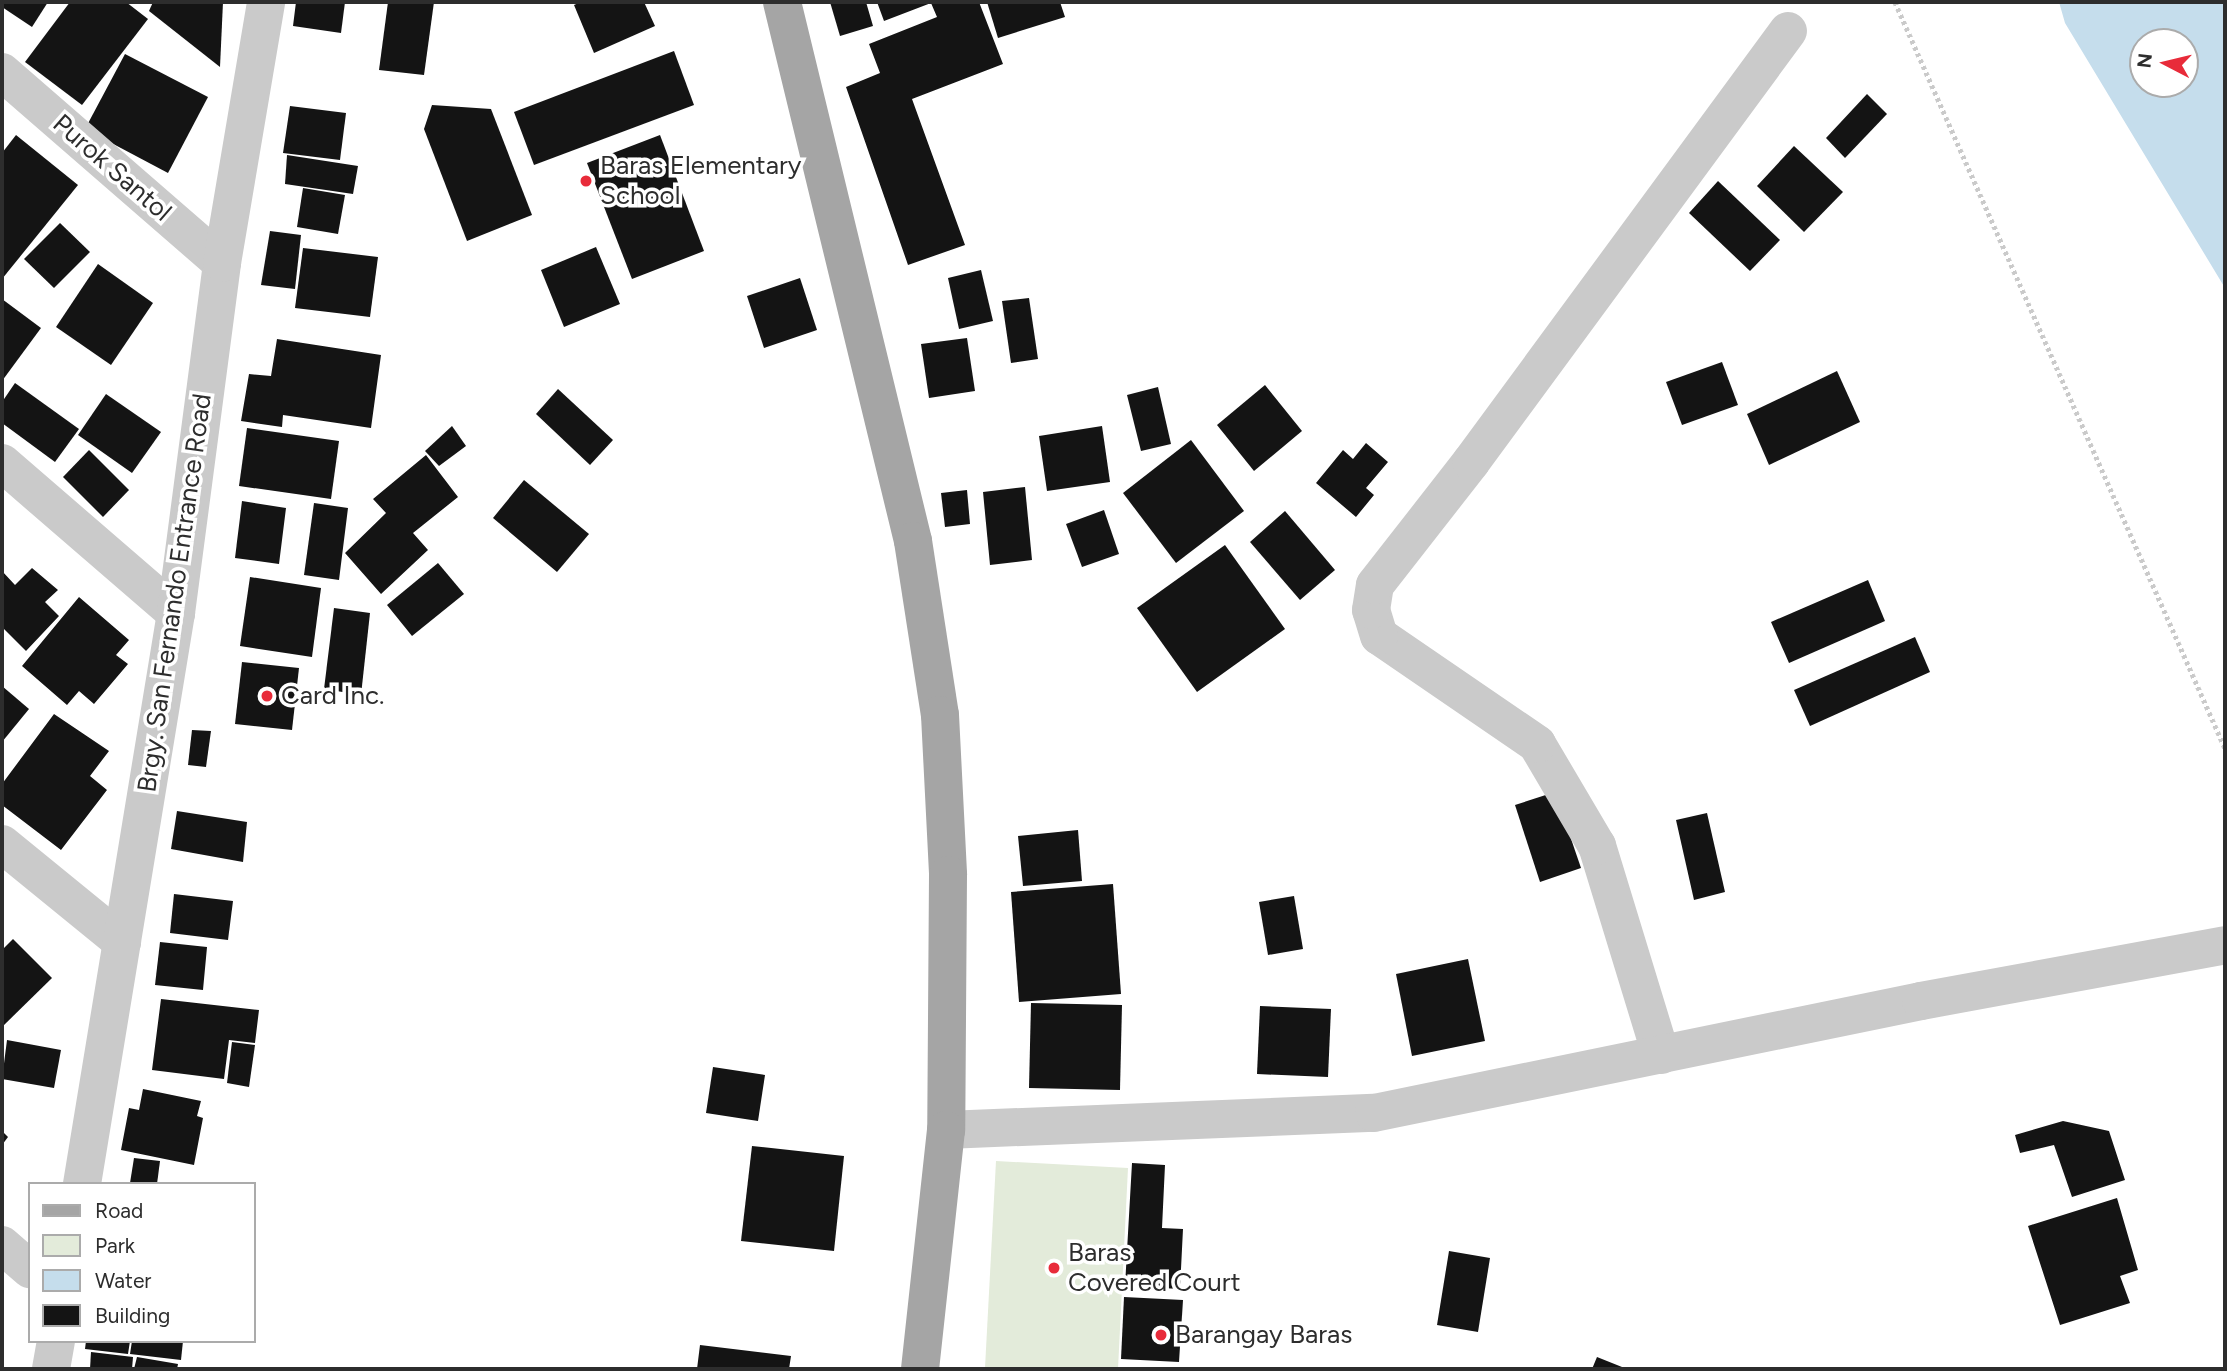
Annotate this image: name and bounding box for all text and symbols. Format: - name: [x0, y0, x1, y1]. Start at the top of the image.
- north arrow: [2129, 28, 2199, 98]
- text: N: [2132, 52, 2157, 69]
- street label: Purok Santol: [46, 108, 178, 228]
- place label: Baras Elementary School: [600, 150, 801, 212]
- marker: Baras Elementary School: [578, 173, 594, 189]
- street label: Brgy. San Fernando Entrance Road: [132, 392, 218, 794]
- place label: Card Inc.: [281, 680, 384, 712]
- marker: Card Inc.: [259, 688, 275, 704]
- legend: [28, 1182, 256, 1343]
- text: Road: [95, 1198, 143, 1223]
- text: Park: [95, 1233, 135, 1258]
- place label: Baras Covered Court: [1068, 1237, 1240, 1298]
- marker: Baras Covered Court: [1046, 1260, 1062, 1276]
- text: Water: [95, 1268, 151, 1293]
- text: Building: [95, 1303, 170, 1328]
- place label: Barangay Baras: [1175, 1319, 1352, 1351]
- marker: Barangay Baras: [1153, 1327, 1169, 1343]

